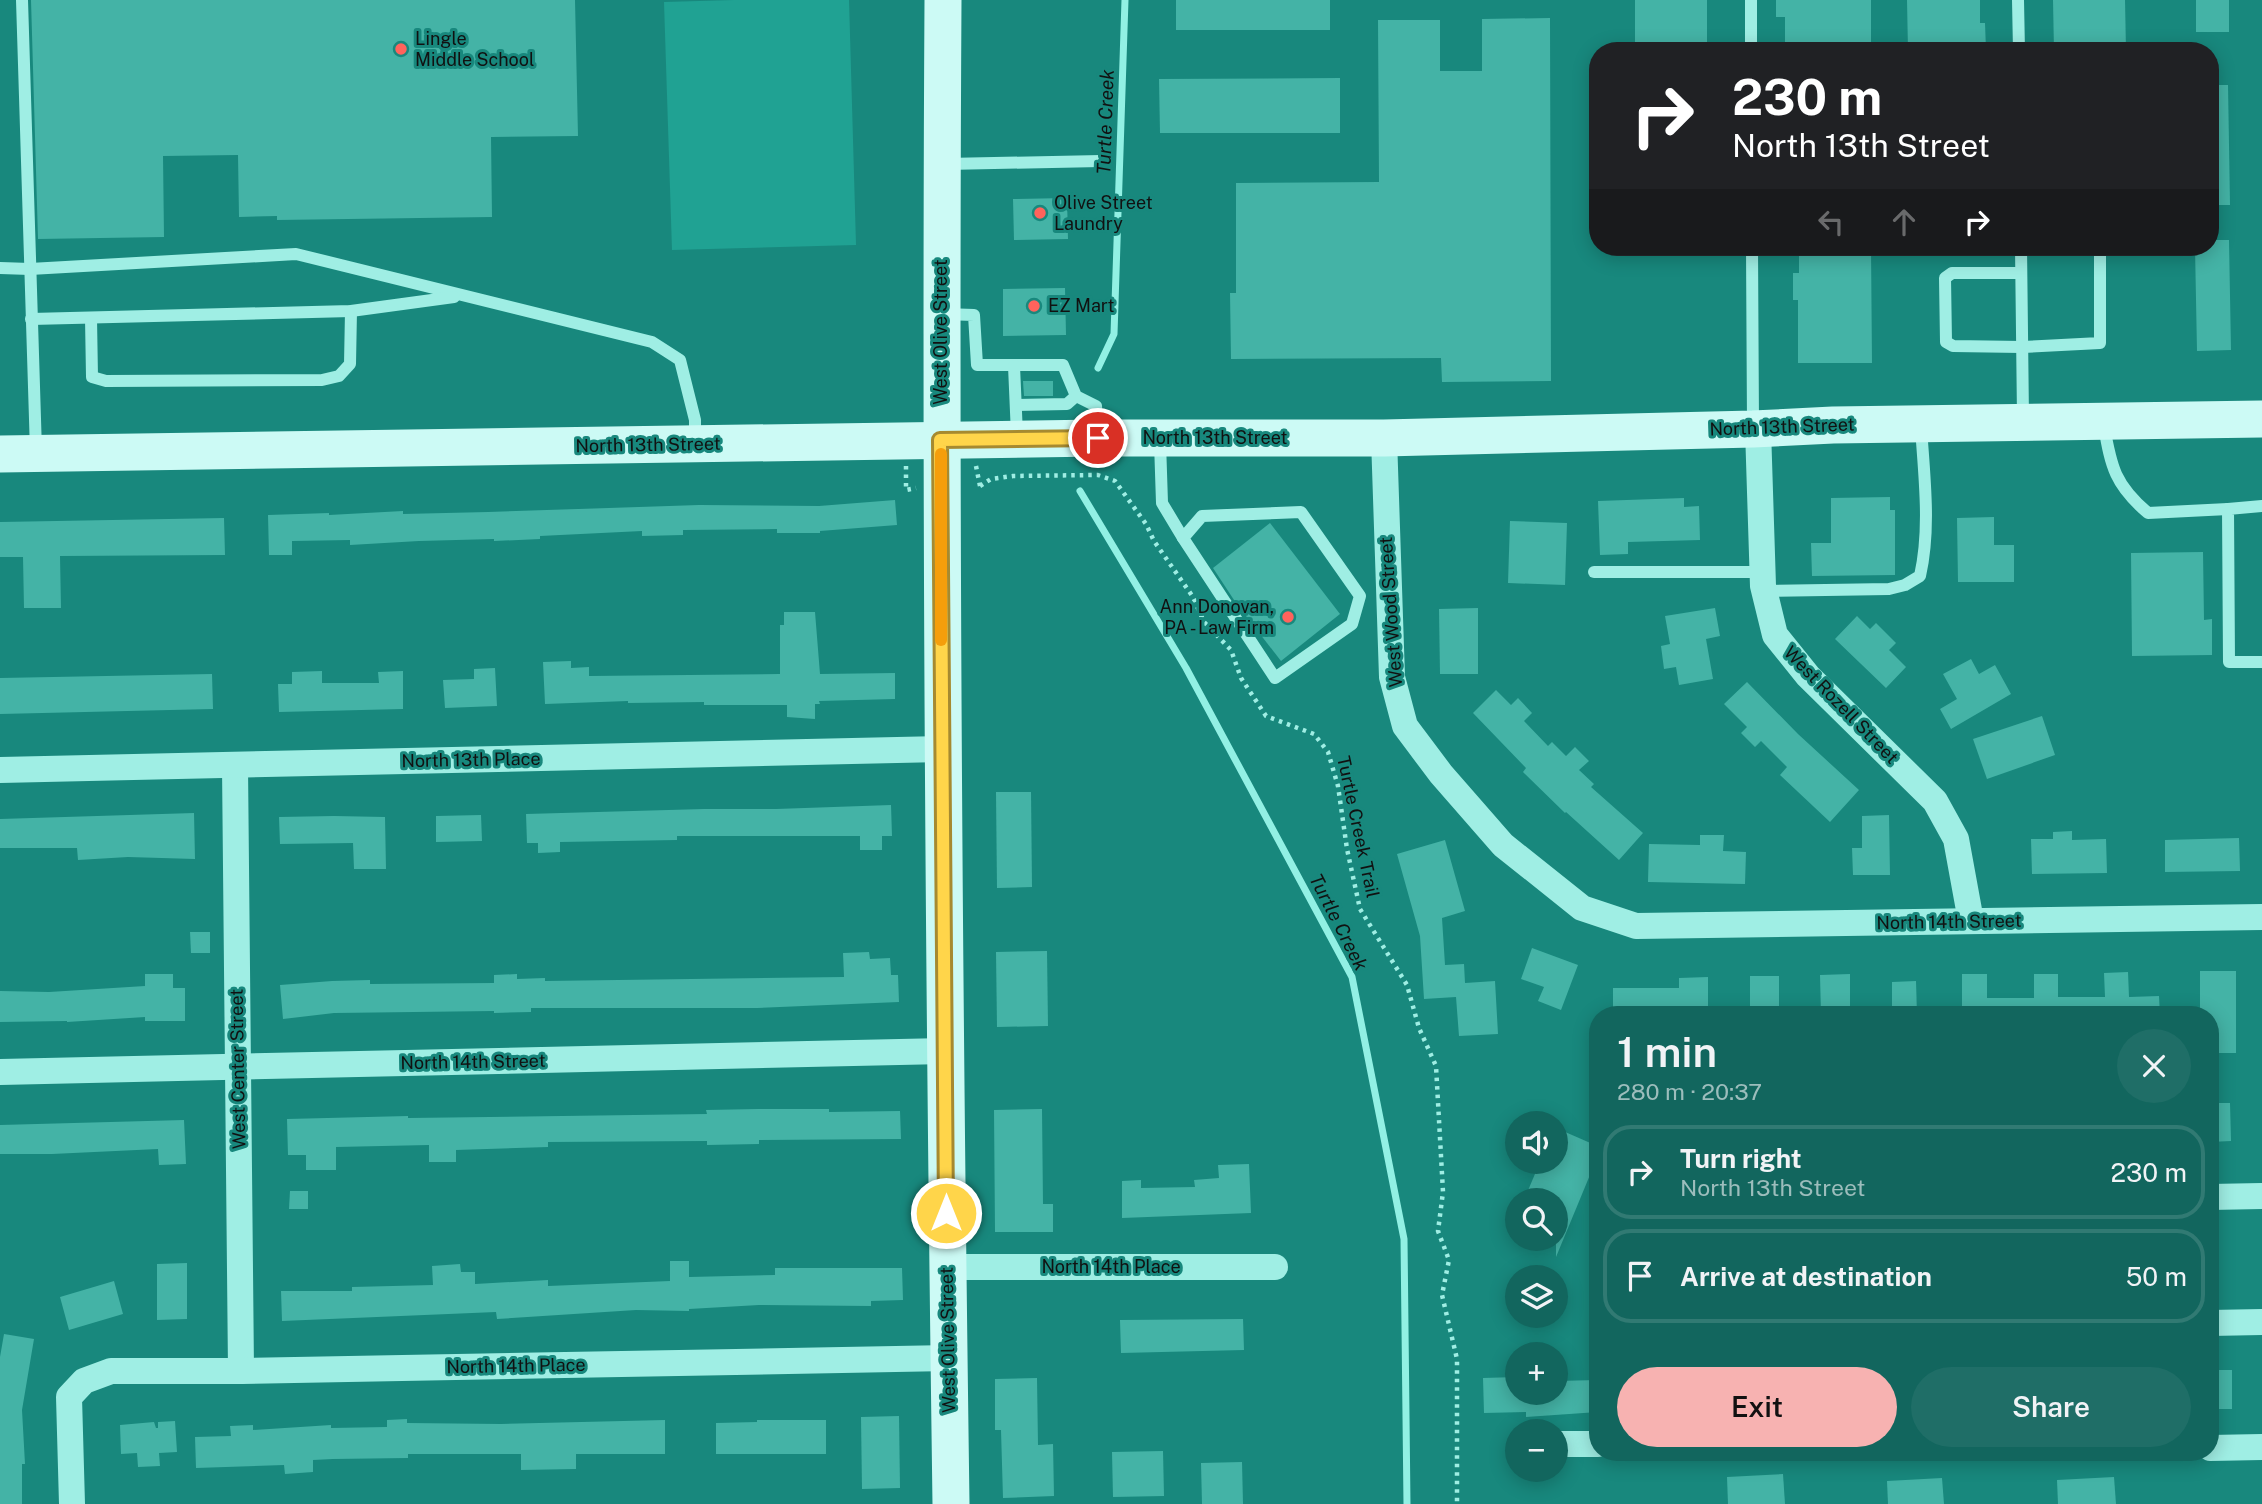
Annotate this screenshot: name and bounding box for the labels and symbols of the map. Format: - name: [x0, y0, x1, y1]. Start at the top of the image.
- place label: Lingle Middle School: [415, 28, 534, 70]
- marker: Lingle Middle School: [393, 41, 409, 57]
- water label: Turtle Creek: [1092, 68, 1118, 175]
- place label: Olive Street Laundry: [1054, 192, 1153, 234]
- marker: Olive Street Laundry: [1032, 205, 1048, 221]
- street label: West Olive Street: [930, 259, 951, 405]
- place label: EZ Mart: [1048, 295, 1115, 316]
- marker: EZ Mart: [1026, 298, 1042, 314]
- pin: [1068, 408, 1128, 468]
- street label: North 13th Street: [1709, 413, 1855, 440]
- street label: North 13th Street: [1142, 427, 1288, 448]
- street label: North 13th Street: [575, 433, 721, 456]
- street label: West Wood Street: [1375, 536, 1406, 688]
- place label: Ann Donovan, PA - Law Firm: [1159, 596, 1274, 638]
- marker: Ann Donovan, PA - Law Firm: [1280, 609, 1296, 625]
- street label: West Rozell Street: [1780, 642, 1903, 768]
- street label: North 13th Place: [401, 748, 541, 771]
- street label: Turtle Creek Trail: [1333, 754, 1384, 900]
- water label: Turtle Creek: [1305, 870, 1373, 975]
- street label: North 14th Street: [1876, 910, 2022, 933]
- street label: West Center Street: [226, 989, 249, 1149]
- street label: North 14th Street: [400, 1050, 546, 1073]
- position arrow: [909, 1176, 983, 1250]
- street label: North 14th Place: [1041, 1256, 1181, 1277]
- street label: West Olive Street: [936, 1267, 959, 1413]
- street label: North 14th Place: [446, 1354, 586, 1377]

